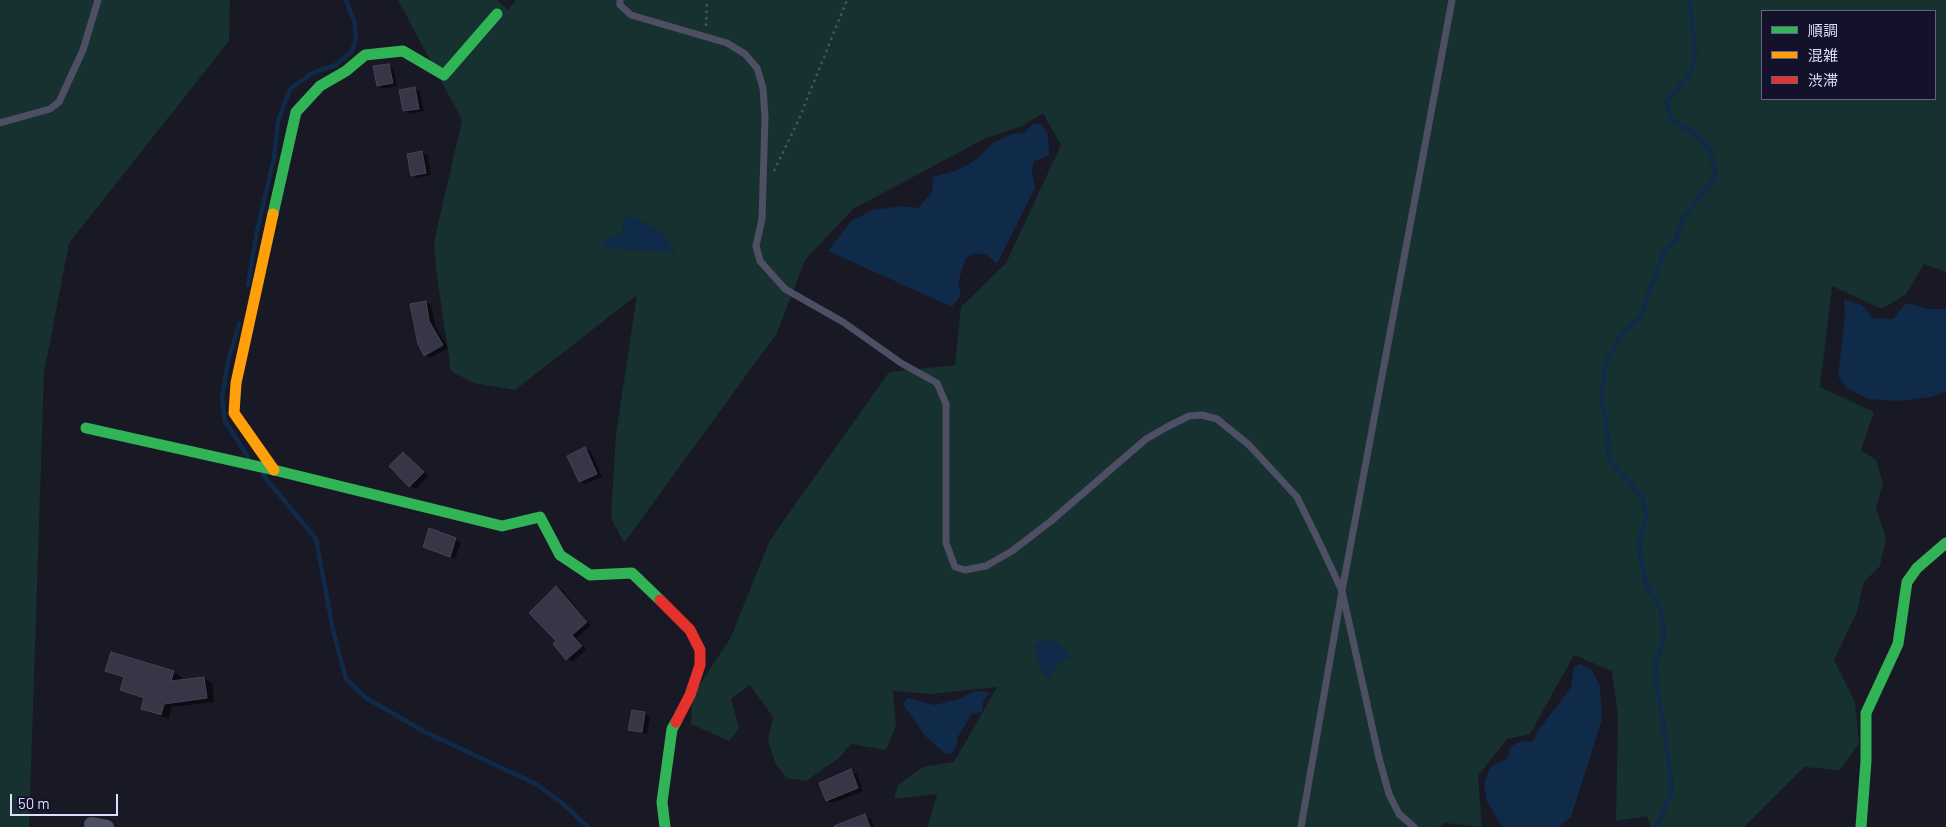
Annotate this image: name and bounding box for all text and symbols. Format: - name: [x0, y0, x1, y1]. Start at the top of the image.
- legend: [1761, 10, 1936, 100]
- text: 順調: [1808, 21, 1838, 39]
- text: 混雑: [1808, 46, 1838, 64]
- text: 渋滞: [1808, 71, 1838, 89]
- scale bar: [12, 784, 120, 816]
- text: 50 m: [18, 794, 50, 812]

